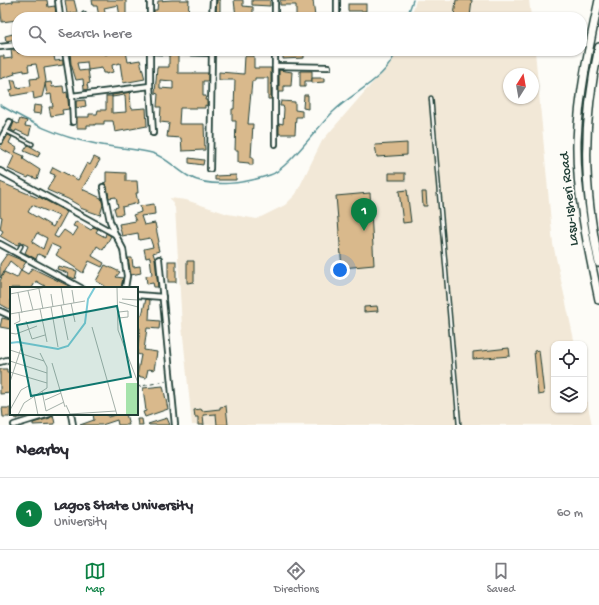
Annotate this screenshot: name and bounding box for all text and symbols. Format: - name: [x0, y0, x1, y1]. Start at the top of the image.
- search box: [12, 12, 587, 56]
- icon: search: [26, 23, 48, 45]
- text: Search here: [58, 25, 132, 43]
- north arrow: [503, 68, 539, 104]
- street label: Lasu-Isheri Road: [556, 150, 583, 247]
- pin: 1: [351, 198, 377, 231]
- your location: [330, 260, 350, 280]
- inset map: [10, 287, 138, 415]
- map controls: [551, 341, 587, 413]
- button: locate: [551, 341, 587, 377]
- button: layers: [551, 377, 587, 413]
- text: Nearby: [16, 441, 69, 461]
- text: Lagos State University: [54, 497, 193, 515]
- text: 1: [26, 506, 32, 521]
- text: 60 m: [557, 506, 583, 521]
- text: University: [54, 515, 107, 530]
- tab: Map: [84, 560, 106, 596]
- tab: Directions: [274, 560, 319, 596]
- tab: Saved: [487, 560, 515, 596]

